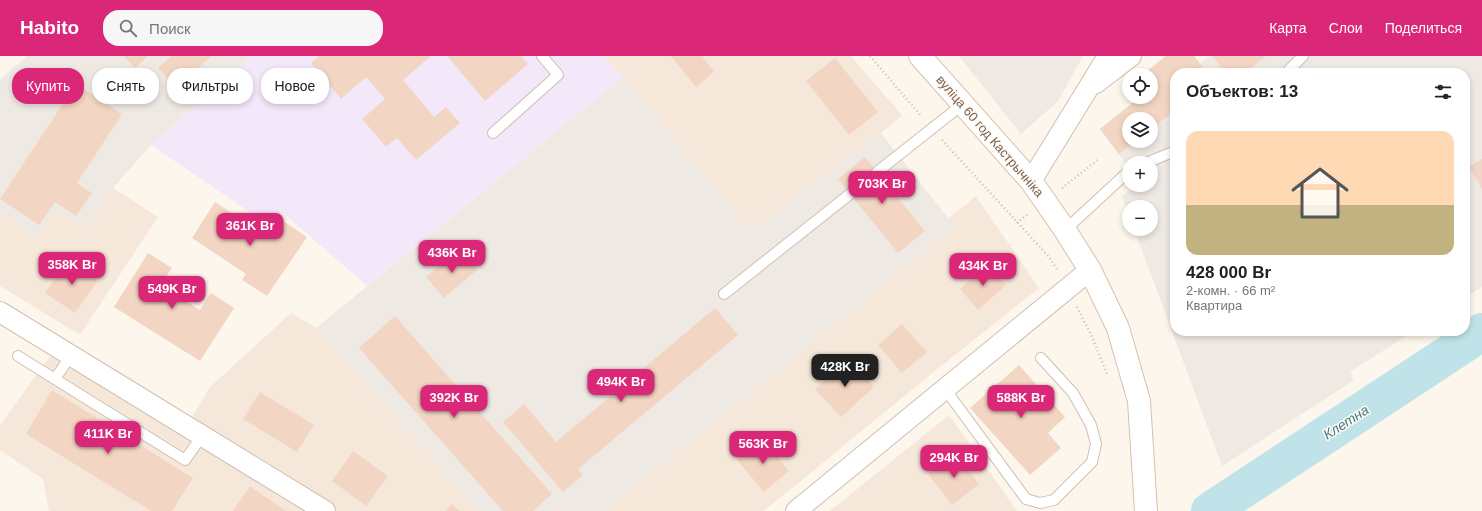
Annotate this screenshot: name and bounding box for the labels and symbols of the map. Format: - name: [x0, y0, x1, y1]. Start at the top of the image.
- street label: вуліца 60 год Кастрычніка: [933, 72, 1047, 200]
- pin: 703K Br: [845, 171, 919, 205]
- pin: 361K Br: [213, 213, 287, 247]
- pin: 436K Br: [415, 240, 489, 274]
- pin: 358K Br: [35, 252, 109, 286]
- pin: 434K Br: [946, 253, 1020, 287]
- pin: 549K Br: [135, 276, 209, 310]
- pin: 428K Br: [808, 354, 882, 388]
- pin: 494K Br: [584, 369, 658, 403]
- pin: 392K Br: [417, 385, 491, 419]
- pin: 588K Br: [984, 385, 1058, 419]
- water label: Клетна: [1320, 401, 1372, 443]
- pin: 411K Br: [71, 421, 145, 455]
- pin: 563K Br: [726, 431, 800, 465]
- pin: 294K Br: [917, 445, 991, 479]

